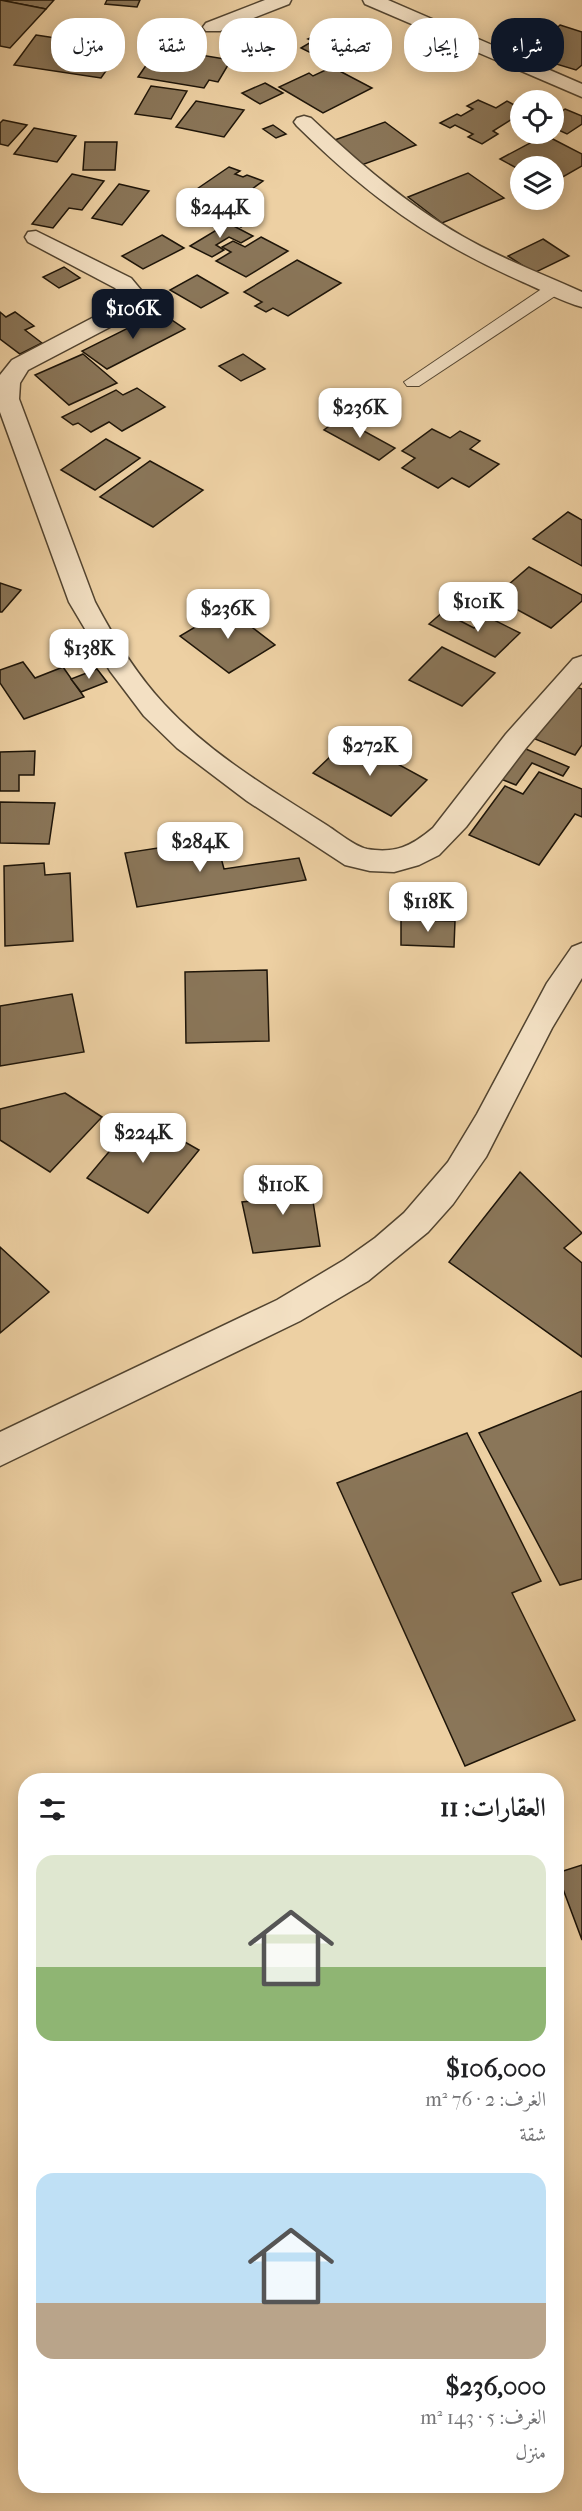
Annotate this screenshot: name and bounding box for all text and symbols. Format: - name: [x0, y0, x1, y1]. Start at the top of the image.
- chip: منزل: [51, 18, 125, 72]
- chip: شقة: [137, 18, 207, 72]
- chip: جديد: [219, 18, 297, 72]
- chip: تصفية: [309, 18, 392, 72]
- chip: إيجار: [404, 18, 479, 72]
- chip: شراء: [491, 18, 564, 72]
- map controls: [510, 90, 564, 210]
- button: locate: [510, 90, 564, 144]
- button: layers: [510, 156, 564, 210]
- pin: $244K: [178, 188, 262, 239]
- text: $244K: [190, 196, 250, 219]
- pin: $106K: [91, 289, 175, 340]
- text: $106K: [106, 297, 160, 320]
- pin: $236K: [318, 388, 402, 439]
- text: $236K: [333, 396, 387, 419]
- pin: $101K: [436, 582, 520, 633]
- pin: $236K: [186, 589, 270, 640]
- text: $101K: [453, 590, 503, 613]
- text: $236K: [201, 597, 255, 620]
- pin: $138K: [47, 629, 131, 680]
- text: $138K: [64, 637, 114, 660]
- pin: $272K: [328, 726, 412, 777]
- text: $272K: [342, 734, 398, 757]
- pin: $284K: [158, 822, 242, 873]
- text: $284K: [171, 830, 229, 853]
- pin: $118K: [386, 882, 470, 933]
- text: $118K: [403, 890, 453, 913]
- pin: $224K: [101, 1113, 185, 1164]
- text: $224K: [114, 1121, 172, 1144]
- pin: $110K: [241, 1165, 325, 1216]
- text: $110K: [258, 1173, 308, 1196]
- text: العقارات: 11: [440, 1792, 546, 1823]
- icon: filters: [36, 1793, 69, 1826]
- icon: home: [237, 1894, 345, 2002]
- text: $106,000: [446, 2053, 546, 2084]
- text: الغرف: 2 · 76 m²: [425, 2088, 546, 2111]
- text: شقة: [520, 2123, 546, 2146]
- icon: home: [237, 2212, 345, 2320]
- text: $236,000: [445, 2371, 546, 2402]
- text: الغرف: 5 · 143 m²: [420, 2406, 546, 2429]
- text: منزل: [515, 2441, 546, 2464]

